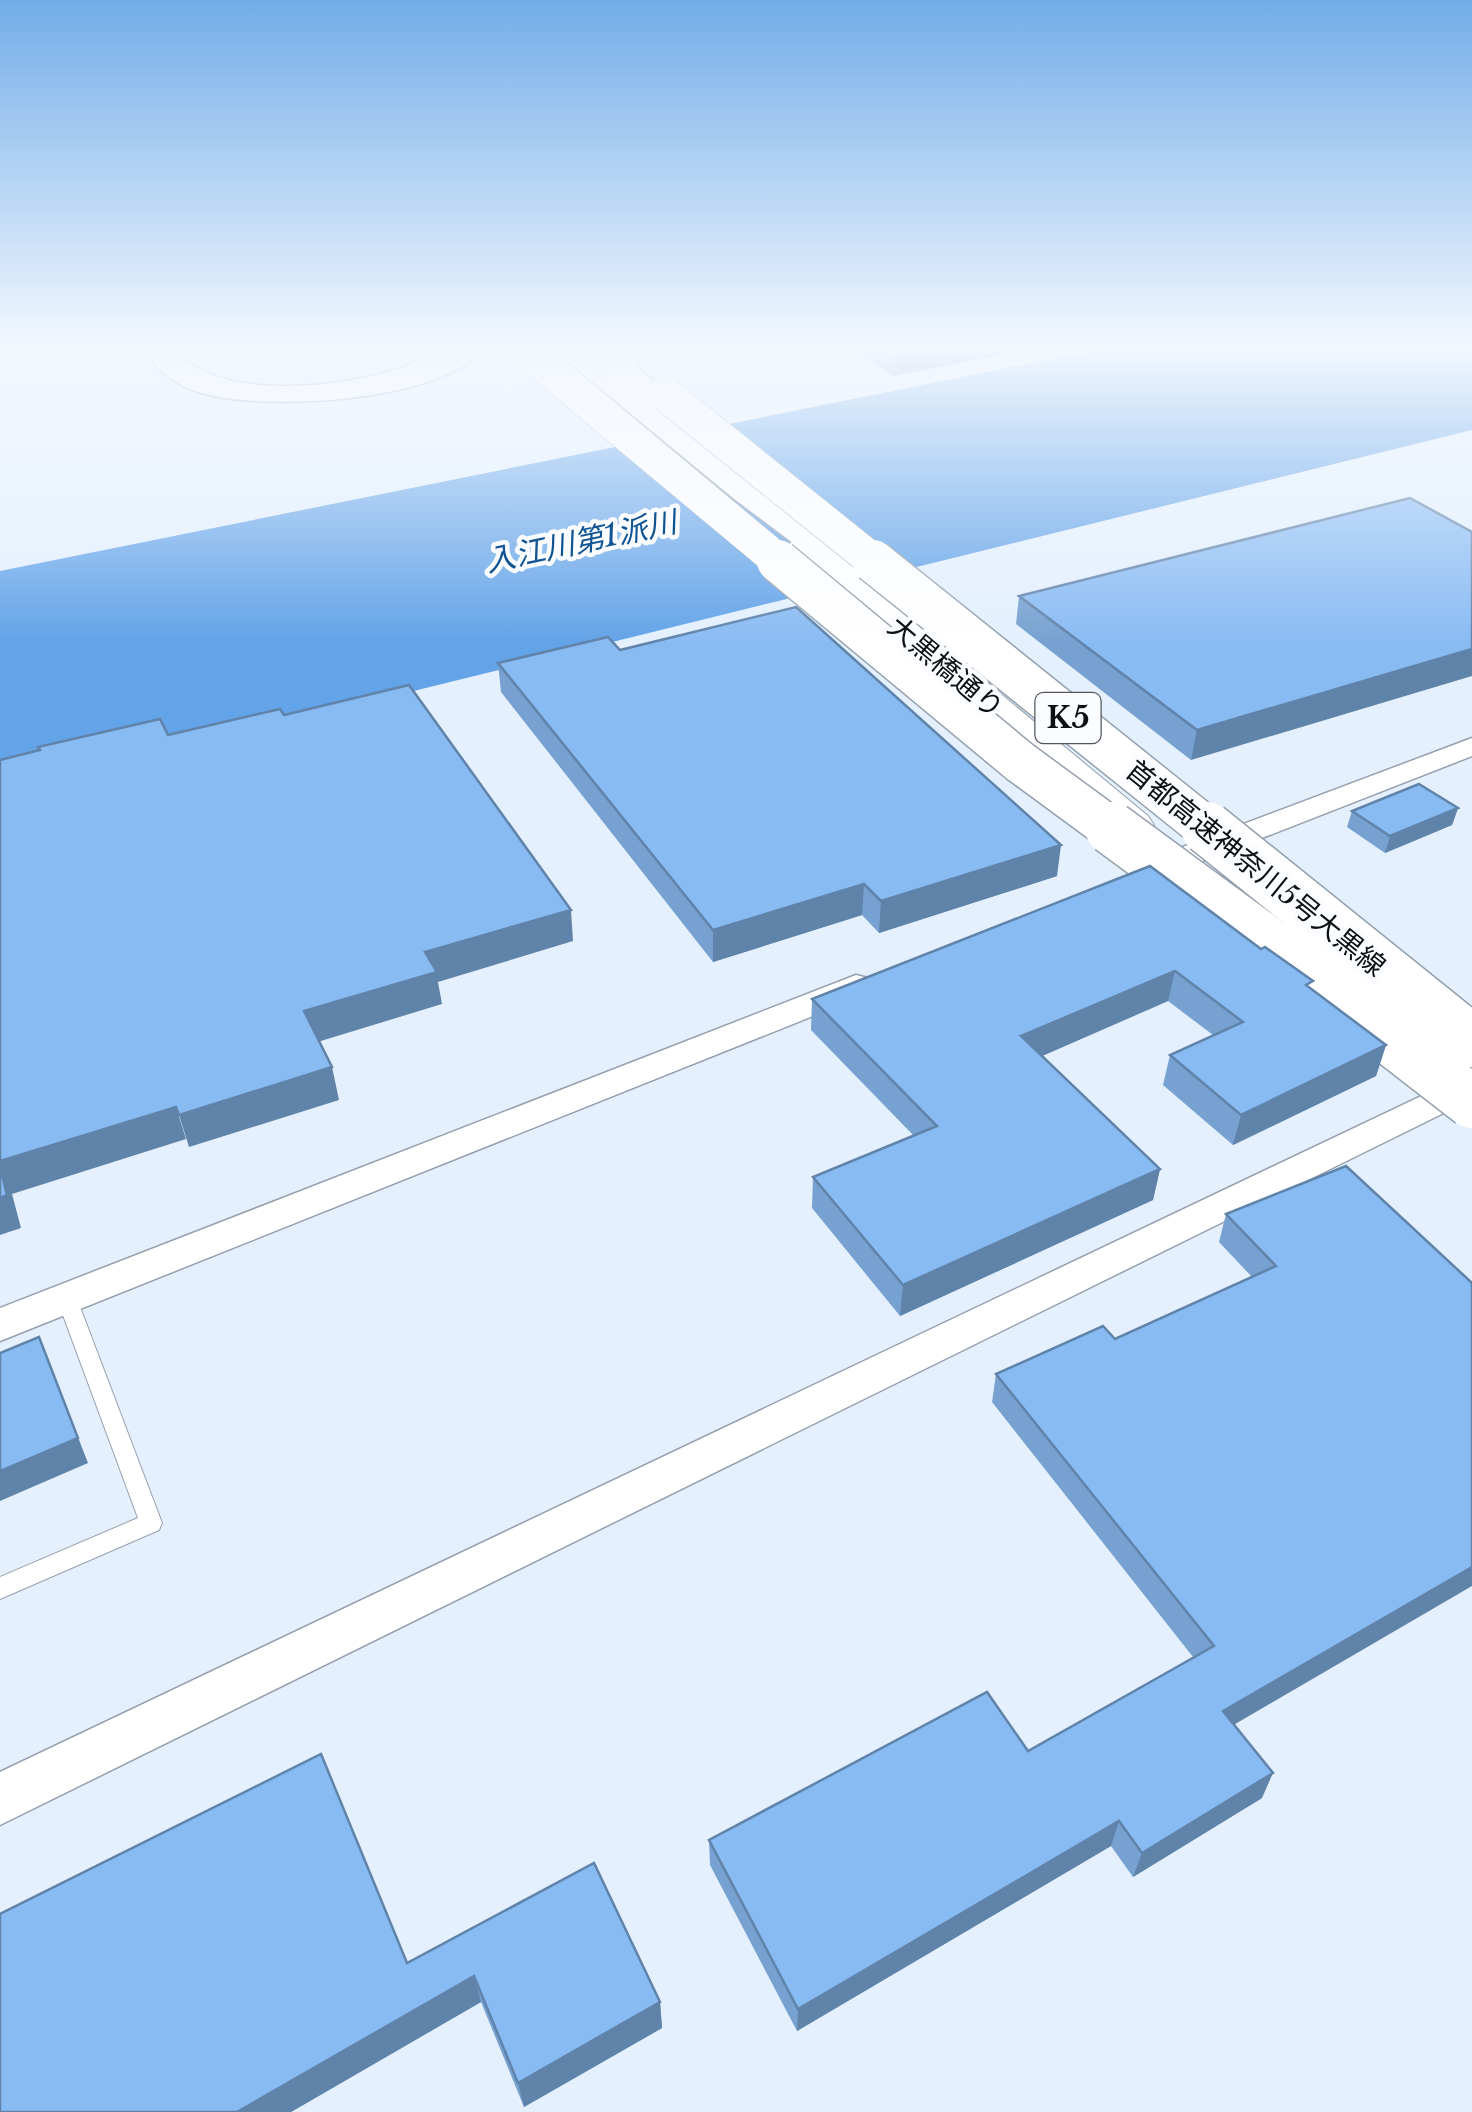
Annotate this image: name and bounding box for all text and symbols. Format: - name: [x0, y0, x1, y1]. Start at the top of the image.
- water label: 入江川第1派川: [482, 503, 683, 580]
- street label: 大黒橋通り: [881, 609, 1011, 726]
- road number: K5: [1036, 693, 1100, 743]
- street label: 首都高速神奈川5号大黒線: [1119, 753, 1393, 984]

